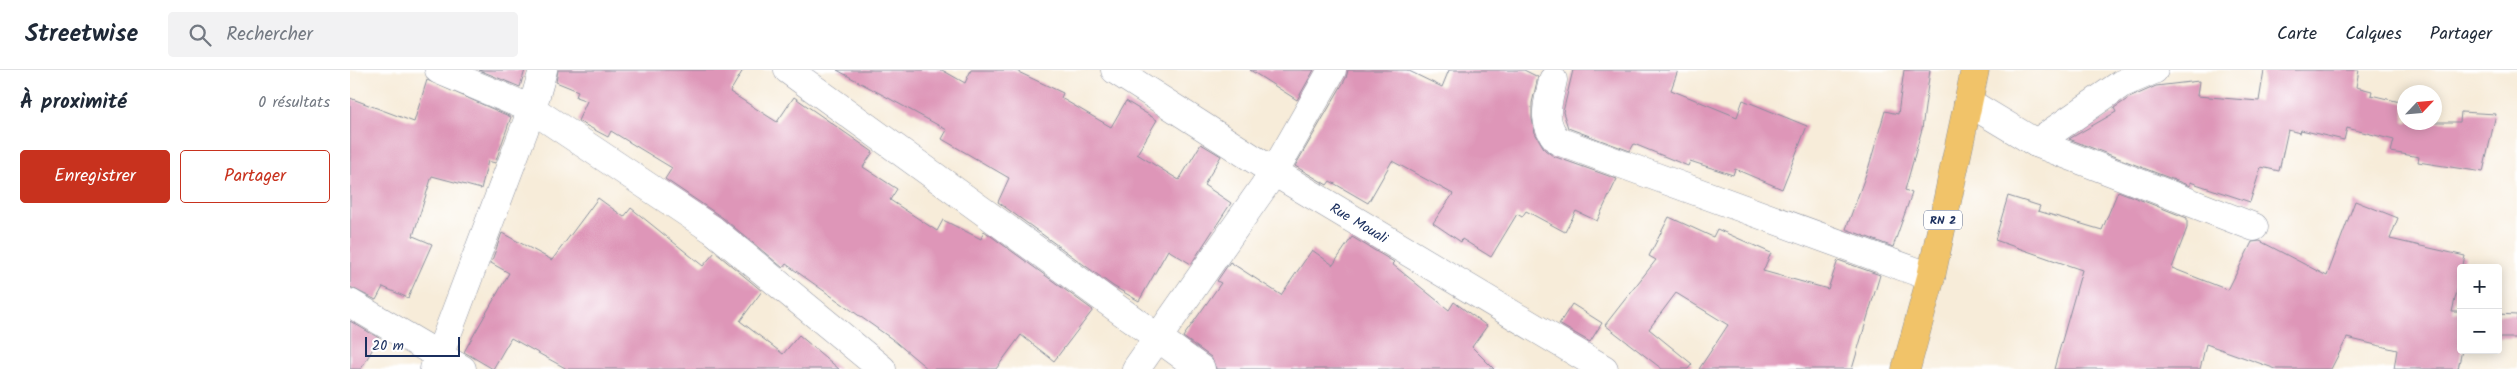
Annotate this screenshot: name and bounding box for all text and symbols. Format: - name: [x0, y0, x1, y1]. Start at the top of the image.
- search box: [168, 12, 518, 57]
- text: Streetwise: [25, 15, 138, 54]
- text: Rechercher: [226, 20, 313, 50]
- text: Carte: [2277, 20, 2317, 49]
- text: Calques: [2345, 20, 2402, 49]
- text: Partager: [2430, 20, 2492, 49]
- icon: search: [186, 21, 214, 49]
- north arrow: [2397, 85, 2442, 130]
- text: À proximité: [20, 86, 127, 119]
- text: 0 résultats: [258, 90, 330, 115]
- button: Enregistrer: [20, 150, 170, 203]
- button: Partager: [180, 150, 330, 203]
- street label: Rue Mouali: [1325, 198, 1392, 250]
- road number: RN 2: [1924, 210, 1962, 230]
- map controls: [2457, 264, 2502, 354]
- button: +: [2457, 264, 2502, 309]
- button: −: [2457, 309, 2502, 354]
- scale bar: [365, 334, 460, 357]
- text: 20 m: [372, 335, 404, 357]

